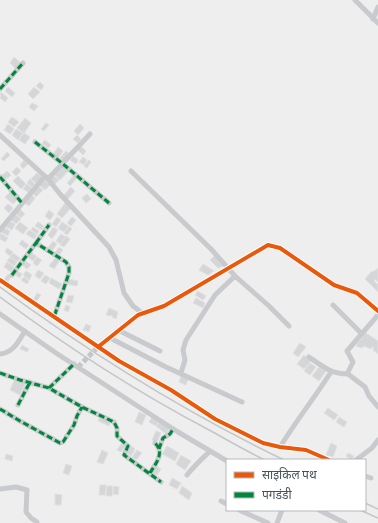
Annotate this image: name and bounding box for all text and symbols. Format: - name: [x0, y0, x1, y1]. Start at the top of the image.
- legend: [226, 459, 366, 511]
- text: साइकिल पथ: [262, 467, 317, 482]
- text: पगडंडी: [262, 487, 292, 502]

